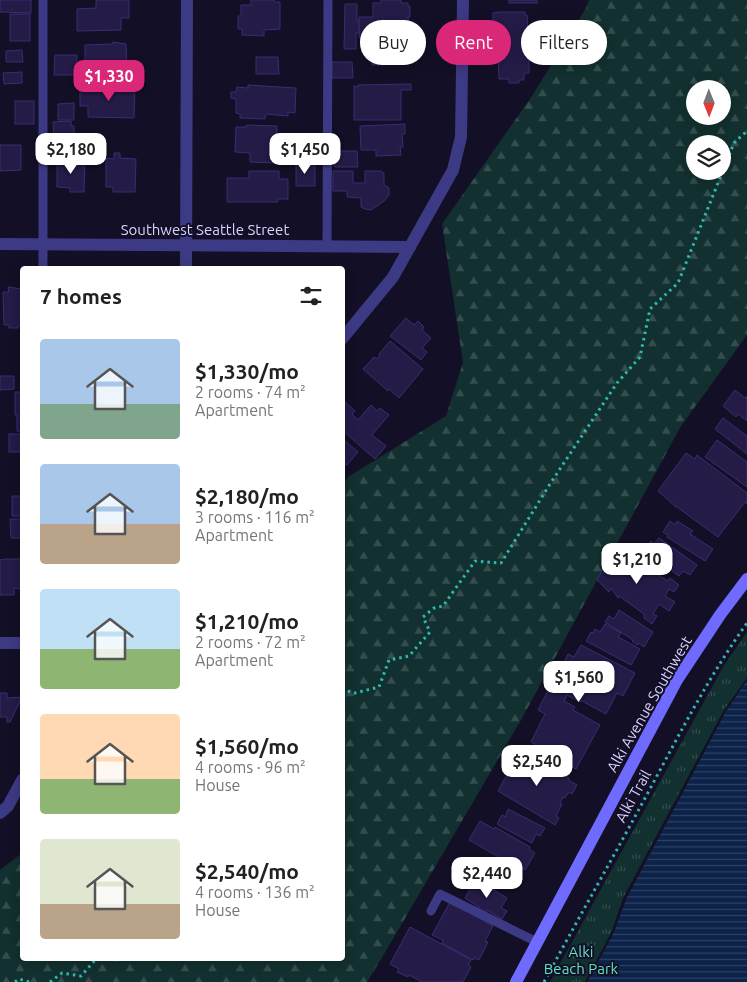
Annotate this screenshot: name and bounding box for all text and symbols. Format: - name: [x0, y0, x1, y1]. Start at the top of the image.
- chip: Buy: [360, 20, 426, 65]
- chip: Rent: [436, 20, 511, 65]
- chip: Filters: [521, 20, 607, 65]
- pin: $1,330: [68, 59, 150, 102]
- text: $1,330: [84, 67, 134, 85]
- north arrow: [686, 80, 731, 125]
- map controls: [686, 80, 731, 180]
- pin: $2,180: [30, 132, 112, 175]
- pin: $1,450: [264, 132, 346, 175]
- button: layers: [686, 135, 731, 180]
- text: $2,180: [46, 140, 96, 158]
- text: $1,450: [280, 140, 330, 158]
- street label: Southwest Seattle Street: [121, 221, 289, 238]
- icon: filters: [297, 282, 325, 310]
- text: 7 homes: [40, 284, 122, 308]
- icon: home: [80, 359, 140, 419]
- text: $1,330/mo: [195, 359, 299, 383]
- text: 2 rooms · 74 m²: [195, 383, 306, 401]
- text: Apartment: [195, 401, 273, 419]
- icon: home: [80, 484, 140, 544]
- text: $2,180/mo: [195, 484, 299, 508]
- text: 3 rooms · 116 m²: [195, 508, 315, 526]
- text: Apartment: [195, 526, 273, 544]
- pin: $1,210: [596, 542, 678, 585]
- text: $1,210: [612, 550, 662, 568]
- icon: home: [80, 609, 140, 669]
- text: $1,210/mo: [195, 609, 299, 633]
- text: 2 rooms · 72 m²: [195, 633, 306, 651]
- street label: Alki Avenue Southwest: [603, 633, 695, 775]
- text: Apartment: [195, 651, 273, 669]
- pin: $1,560: [538, 660, 620, 703]
- text: $1,560: [554, 668, 604, 686]
- icon: home: [80, 734, 140, 794]
- text: $1,560/mo: [195, 734, 299, 758]
- pin: $2,540: [496, 744, 578, 787]
- text: $2,540: [512, 752, 562, 770]
- text: 4 rooms · 96 m²: [195, 758, 306, 776]
- street label: Alki Trail: [612, 767, 654, 825]
- text: House: [195, 776, 240, 794]
- pin: $2,440: [446, 856, 528, 899]
- icon: home: [80, 859, 140, 919]
- text: $2,540/mo: [195, 859, 299, 883]
- text: $2,440: [462, 864, 512, 882]
- text: 4 rooms · 136 m²: [195, 883, 315, 901]
- text: House: [195, 901, 240, 919]
- park label: Alki Beach Park: [544, 943, 619, 977]

